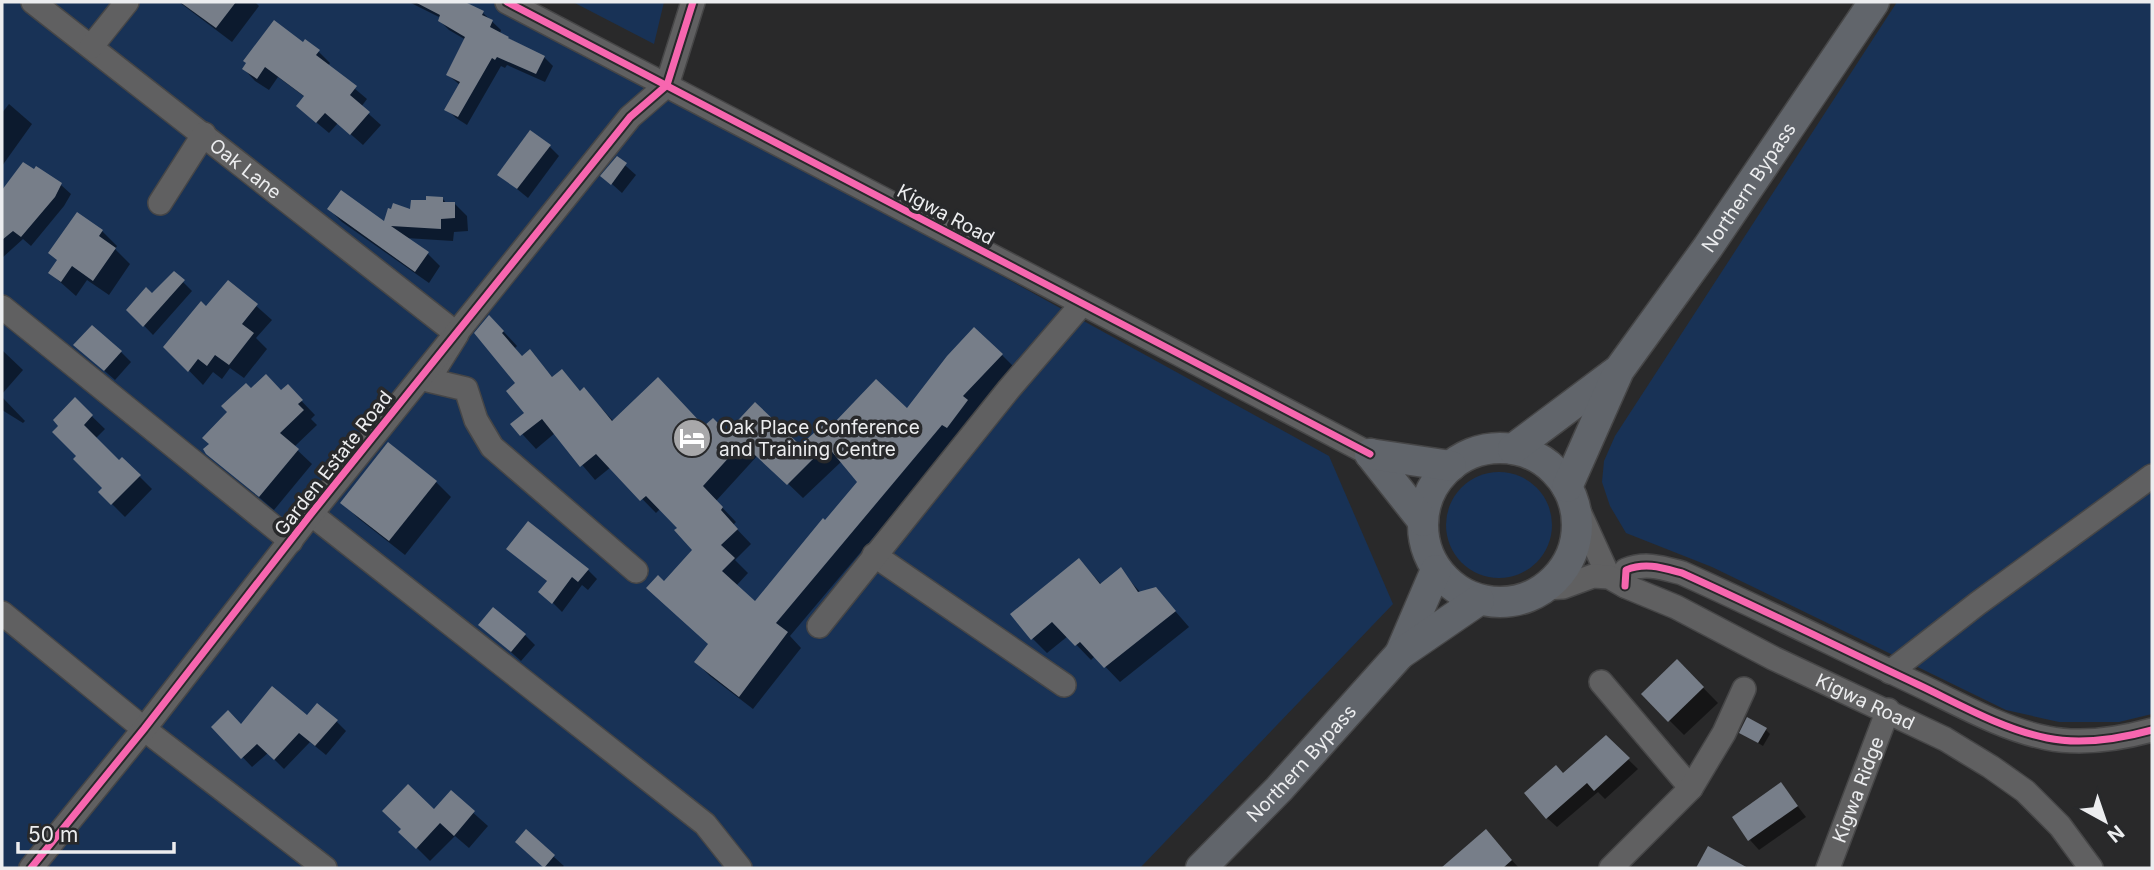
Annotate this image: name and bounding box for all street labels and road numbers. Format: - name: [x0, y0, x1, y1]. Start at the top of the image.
- street label: Northern Bypass: [1697, 118, 1801, 257]
- street label: Oak Lane: [205, 134, 286, 204]
- street label: Kigwa Road: [893, 179, 998, 250]
- street label: Garden Estate Road: [270, 386, 397, 540]
- street label: Kigwa Road: [1812, 669, 1918, 735]
- street label: Northern Bypass: [1242, 700, 1361, 827]
- street label: Kigwa Ridge: [1828, 733, 1889, 846]

